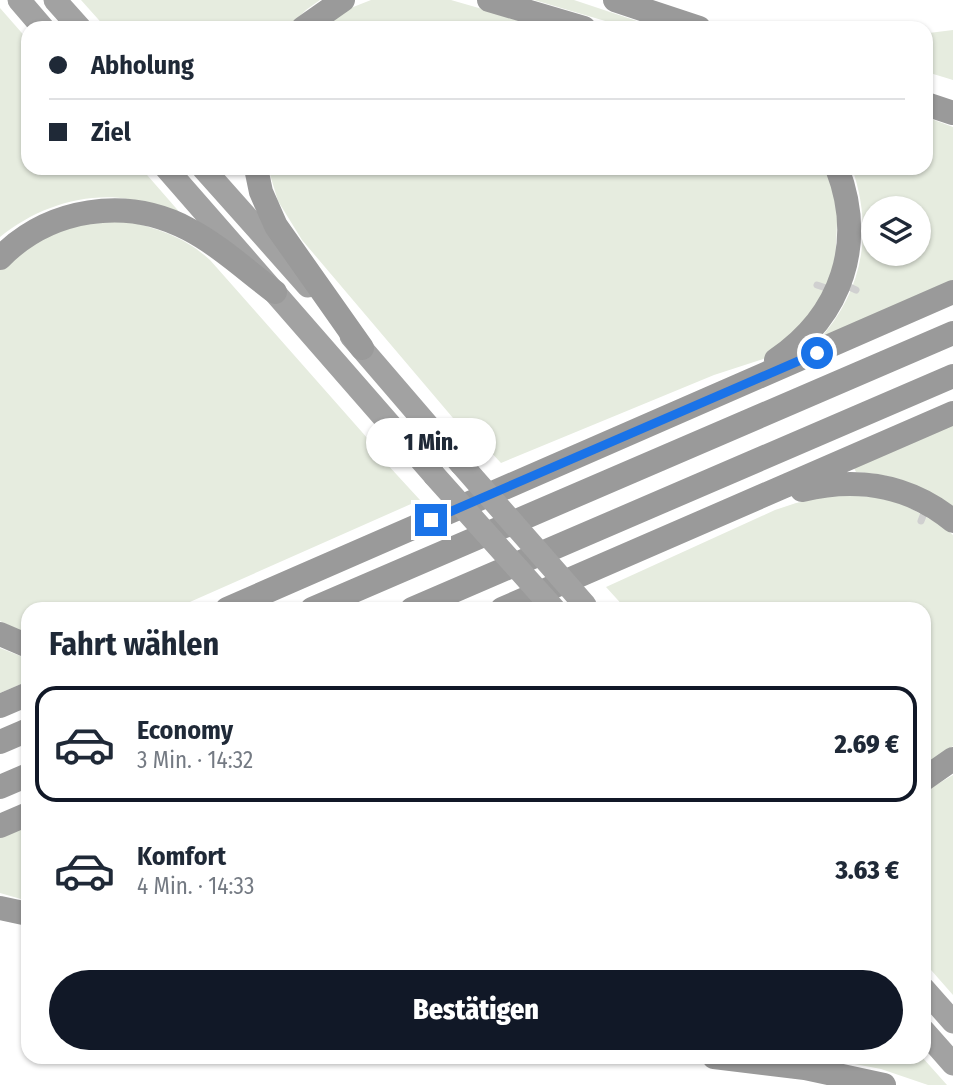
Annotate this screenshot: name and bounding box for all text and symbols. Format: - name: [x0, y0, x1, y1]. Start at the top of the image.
- text: Abholung: [91, 50, 194, 81]
- text: Ziel: [91, 117, 131, 148]
- map controls: [861, 196, 931, 266]
- button: layers: [861, 196, 931, 266]
- route start: [801, 337, 833, 369]
- callout: 1 Min.: [366, 419, 496, 468]
- text: 1 Min.: [404, 428, 458, 456]
- route end: [415, 504, 447, 536]
- text: Fahrt wählen: [49, 625, 219, 663]
- icon: car: [53, 713, 116, 776]
- text: Economy: [137, 715, 233, 746]
- text: 2.69 €: [835, 729, 899, 760]
- text: 3 Min. · 14:32: [137, 746, 253, 774]
- icon: car: [53, 839, 116, 902]
- text: Komfort: [137, 841, 226, 872]
- text: 3.63 €: [835, 855, 899, 886]
- text: 4 Min. · 14:33: [137, 872, 254, 900]
- button: Bestätigen: [49, 970, 903, 1050]

